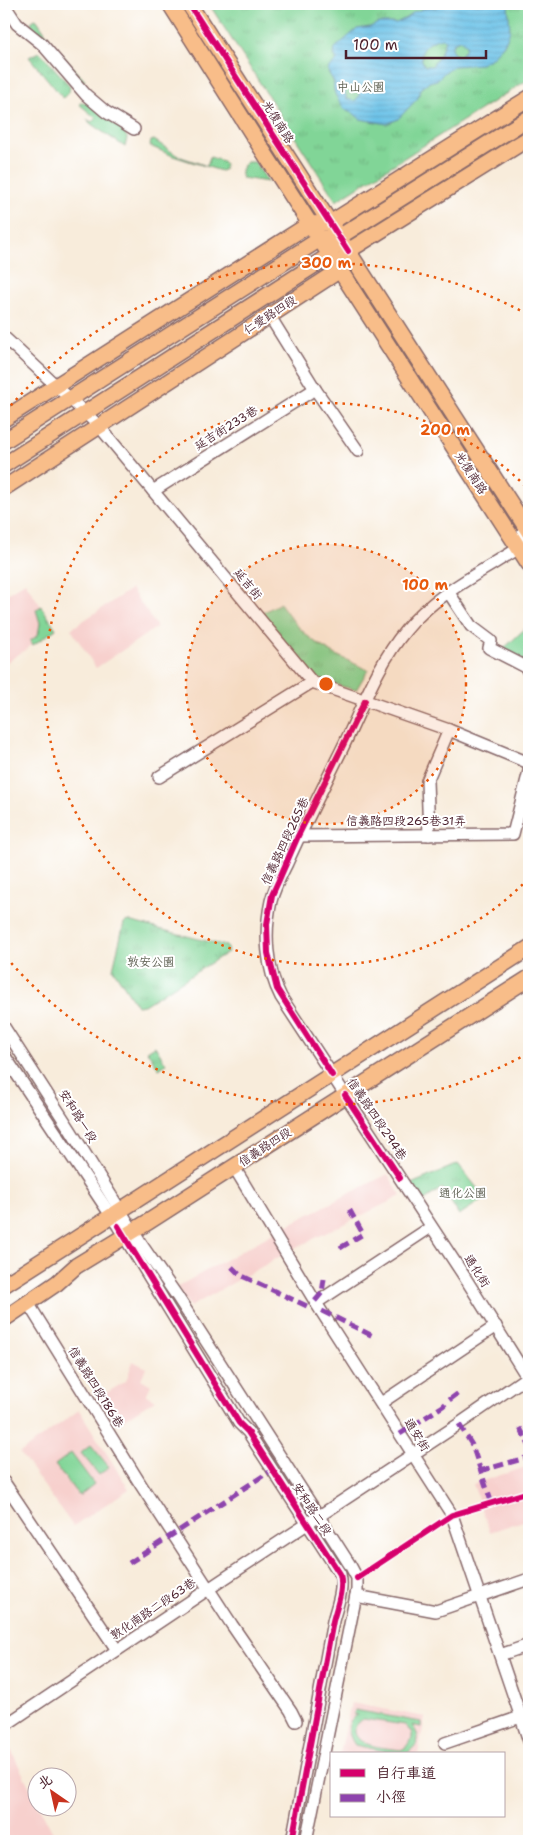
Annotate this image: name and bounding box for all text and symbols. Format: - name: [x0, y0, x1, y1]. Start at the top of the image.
- scale bar: [346, 28, 486, 60]
- text: 100 m: [353, 35, 398, 55]
- park label: 中山公園: [337, 79, 385, 95]
- street label: 光復南路: [258, 97, 298, 147]
- text: 300 m: [301, 253, 351, 273]
- street label: 仁愛路四段: [240, 292, 300, 338]
- street label: 延吉街233巷: [191, 402, 261, 454]
- text: 200 m: [420, 420, 470, 440]
- street label: 光復南路: [451, 449, 491, 497]
- street label: 延吉街: [230, 565, 266, 603]
- text: 100 m: [402, 575, 448, 595]
- centre of rings: [317, 675, 335, 693]
- street label: 信義路四段265巷: [258, 795, 312, 887]
- street label: 信義路四段265巷31弄: [346, 813, 466, 829]
- park label: 敦安公園: [127, 954, 175, 970]
- street label: 信義路四段294巷: [344, 1075, 410, 1163]
- street label: 安和路一段: [55, 1086, 101, 1146]
- street label: 信義路四段: [235, 1124, 295, 1170]
- park label: 通化公園: [439, 1185, 487, 1201]
- street label: 通化街: [460, 1252, 494, 1290]
- street label: 信義路四段186巷: [64, 1343, 128, 1431]
- street label: 通安街: [401, 1415, 433, 1455]
- street label: 安和路二段: [289, 1480, 335, 1538]
- street label: 敦化南路二段63巷: [107, 1574, 199, 1644]
- legend: [330, 1752, 506, 1818]
- text: 自行車道: [376, 1763, 436, 1783]
- north arrow: [28, 1768, 78, 1818]
- text: 北: [34, 1770, 56, 1793]
- text: 小徑: [376, 1787, 406, 1807]

